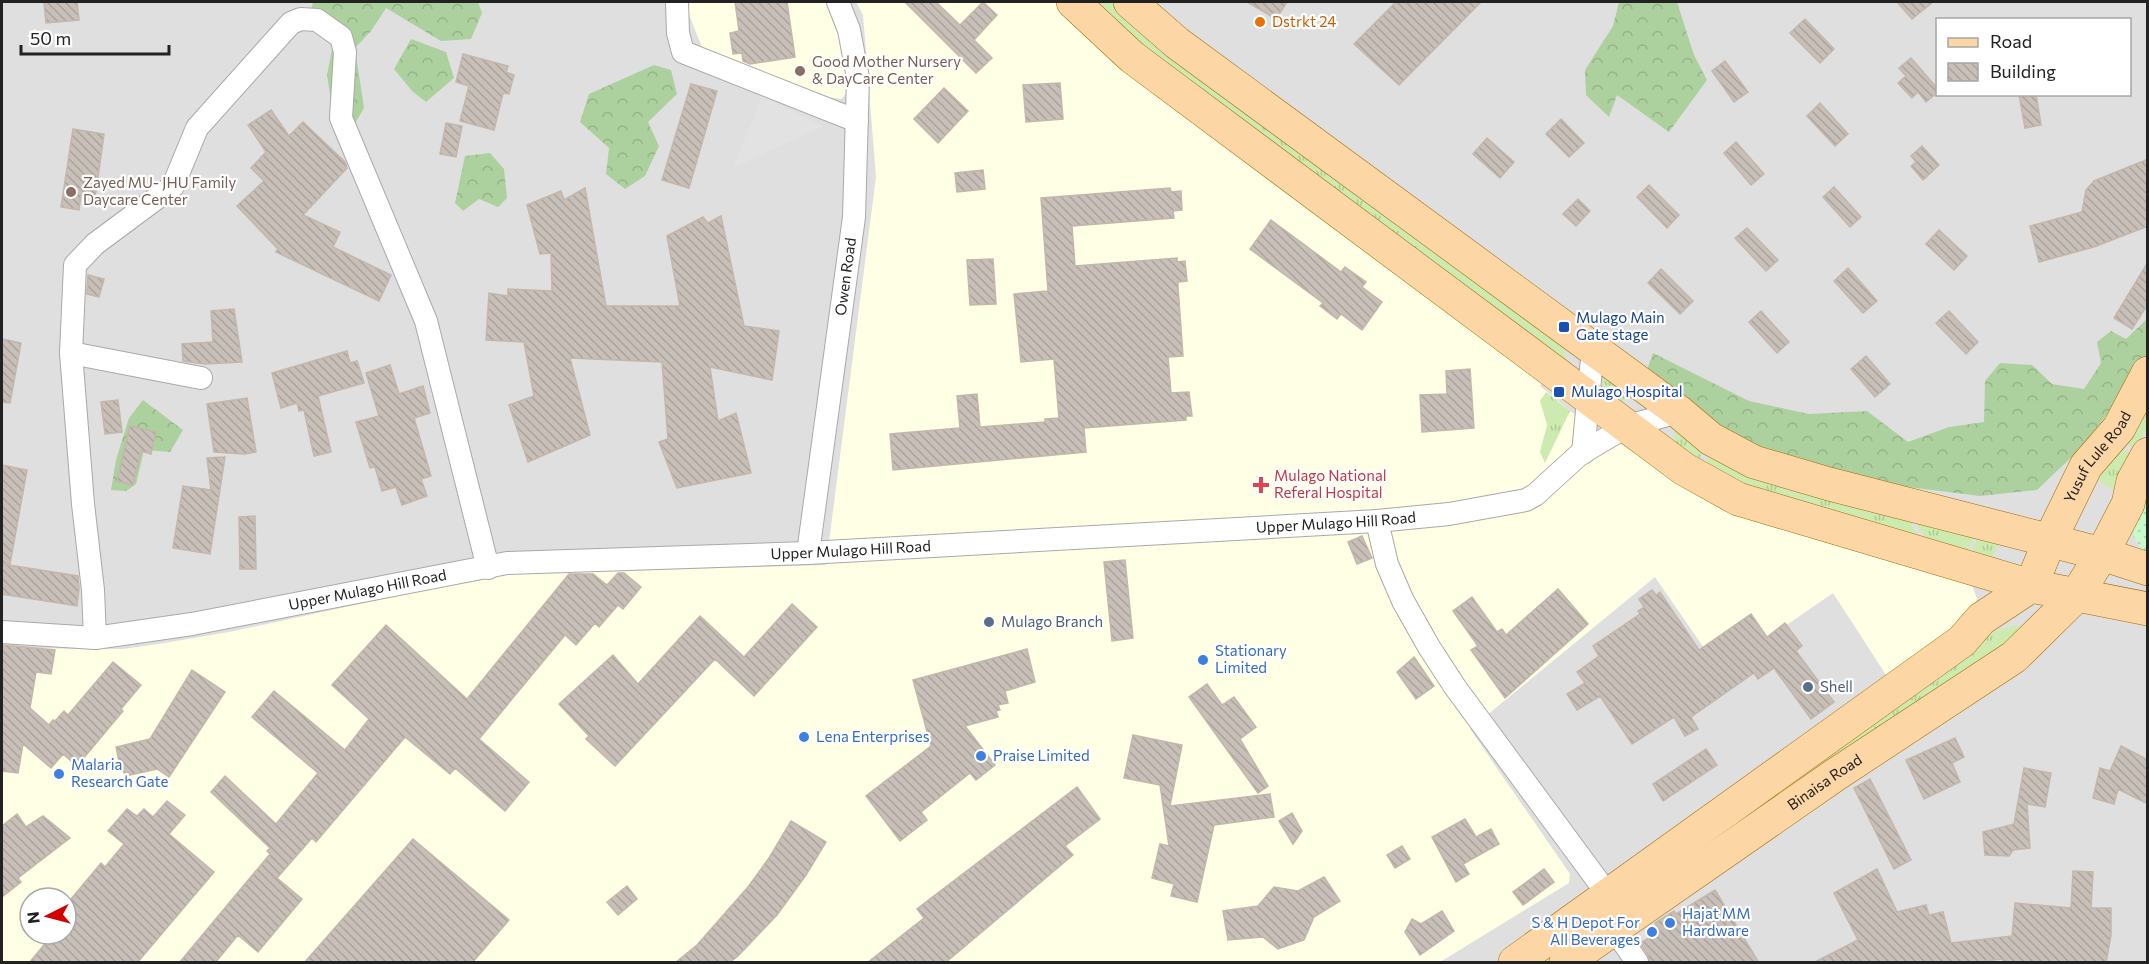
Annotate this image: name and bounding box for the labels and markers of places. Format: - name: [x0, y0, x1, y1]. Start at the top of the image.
- place label: Dstrkt 24: [1272, 12, 1336, 30]
- marker: Dstrkt 24: [1253, 15, 1267, 29]
- place label: Good Mother Nursery & DayCare Center: [812, 52, 961, 87]
- marker: Good Mother Nursery & DayCare Center: [793, 64, 807, 78]
- place label: Zayed MU- JHU Family Daycare Center: [83, 173, 236, 208]
- marker: Zayed MU- JHU Family Daycare Center: [64, 185, 78, 199]
- place label: Mulago Main Gate stage: [1576, 308, 1665, 343]
- marker: Mulago Main Gate stage: [1557, 320, 1571, 334]
- place label: Mulago Hospital: [1571, 382, 1683, 400]
- marker: Mulago Hospital: [1552, 385, 1566, 399]
- place label: Mulago National Referal Hospital: [1274, 466, 1387, 501]
- marker: Mulago National Referal Hospital: [1252, 476, 1270, 494]
- place label: Mulago Branch: [1001, 612, 1103, 630]
- marker: Mulago Branch: [982, 615, 996, 629]
- place label: Stationary Limited: [1215, 641, 1287, 676]
- marker: Stationary Limited: [1196, 653, 1210, 667]
- place label: Shell: [1820, 677, 1853, 695]
- marker: Shell: [1801, 680, 1815, 694]
- place label: Lena Enterprises: [816, 727, 930, 745]
- marker: Lena Enterprises: [797, 730, 811, 744]
- place label: Praise Limited: [993, 746, 1090, 764]
- marker: Praise Limited: [974, 749, 988, 763]
- place label: Malaria Research Gate: [71, 755, 169, 790]
- marker: Malaria Research Gate: [52, 767, 66, 781]
- place label: Hajat MM Hardware: [1682, 904, 1751, 939]
- place label: S & H Depot For All Beverages: [1531, 913, 1640, 948]
- marker: Hajat MM Hardware: [1663, 916, 1677, 930]
- marker: S & H Depot For All Beverages: [1645, 925, 1659, 939]

